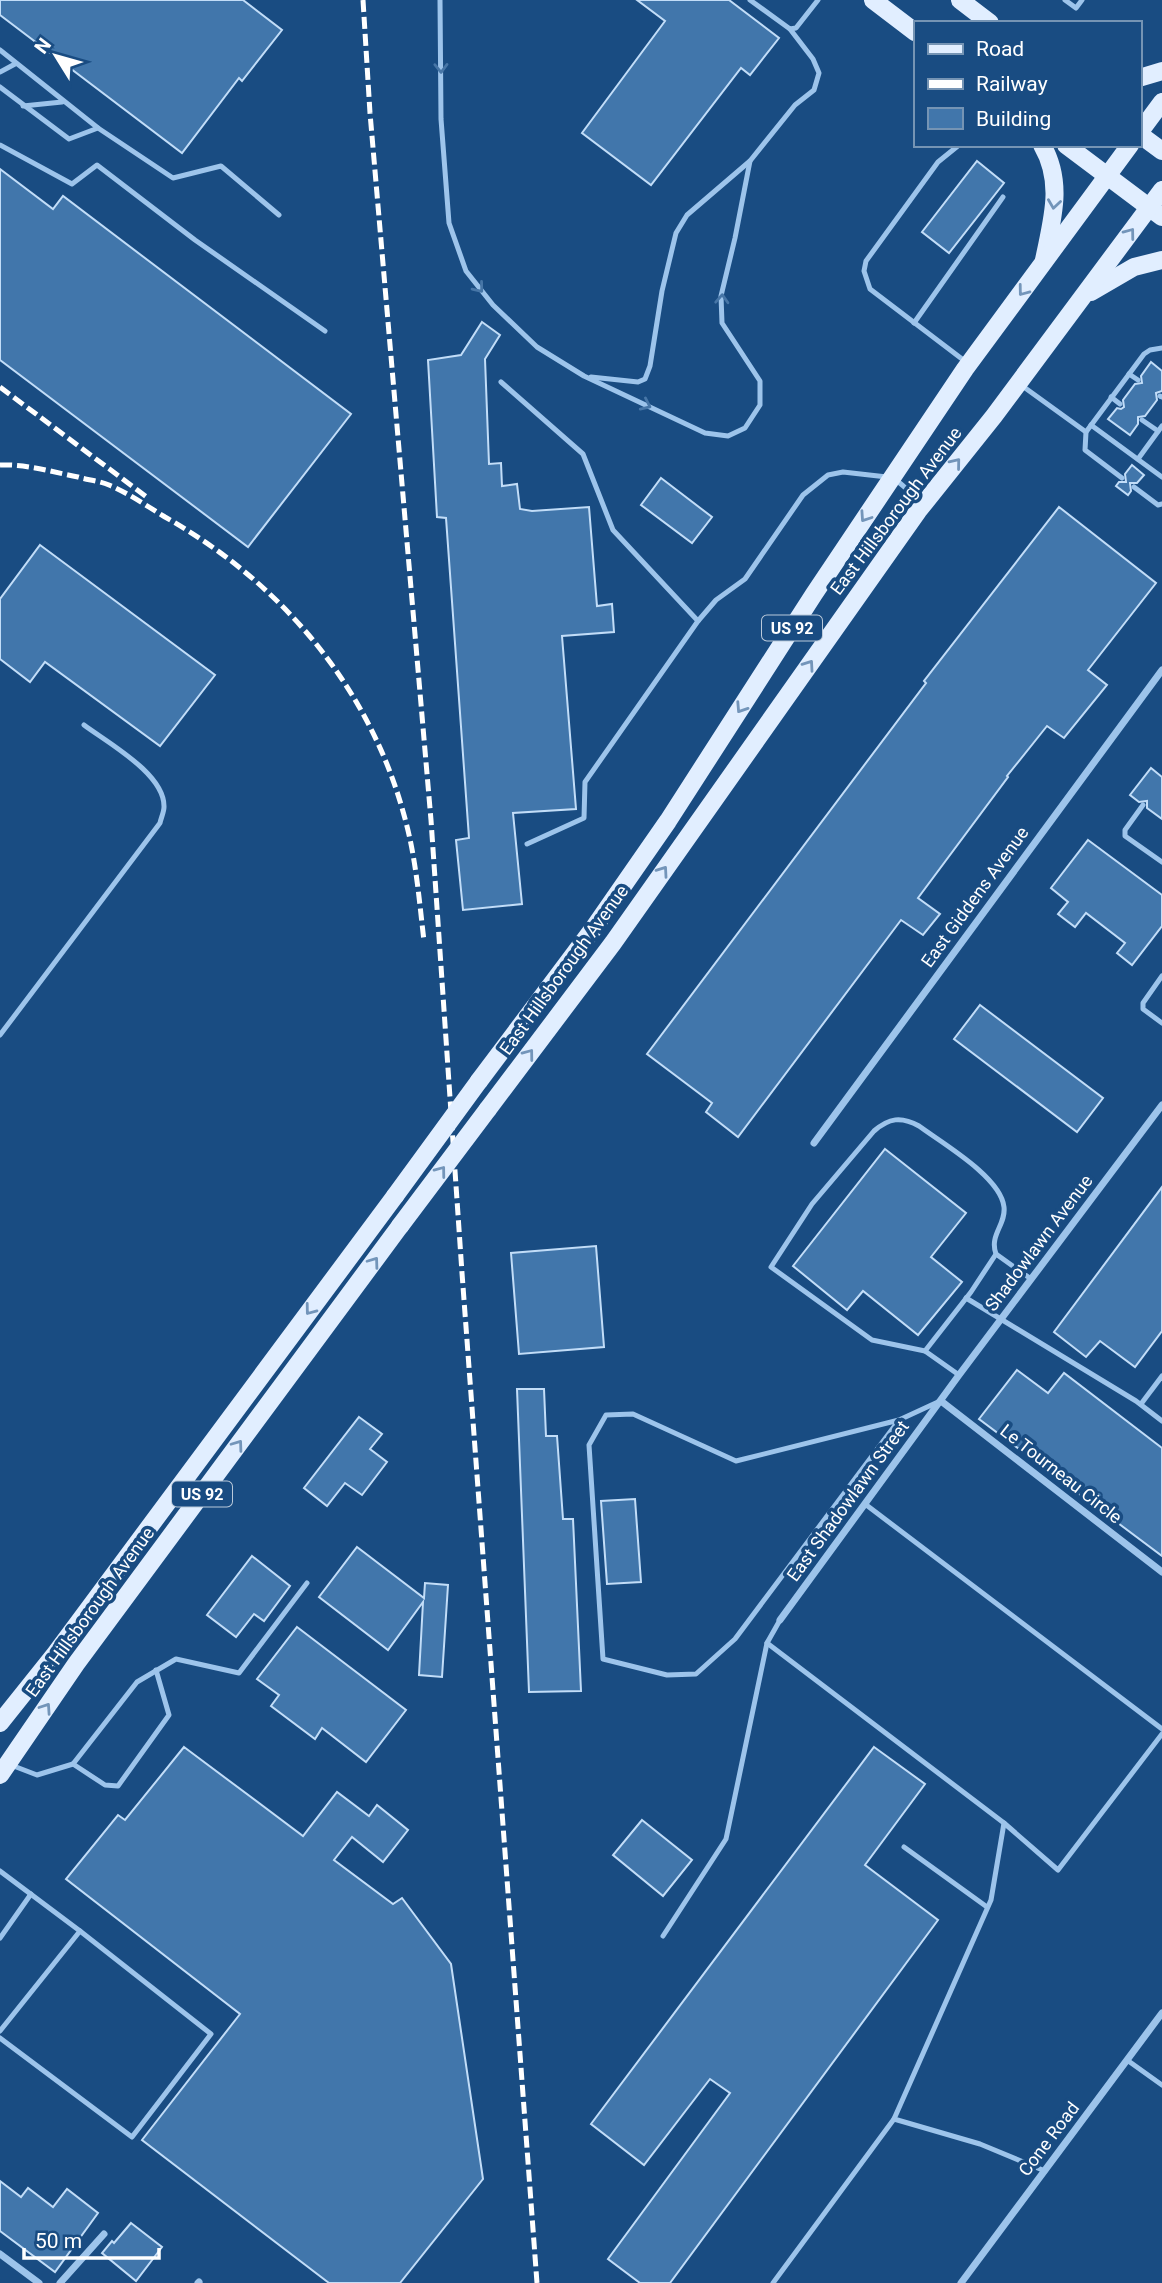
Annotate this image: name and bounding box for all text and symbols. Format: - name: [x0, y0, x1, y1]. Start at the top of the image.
- north arrow: [21, 21, 91, 91]
- legend: [914, 21, 1141, 147]
- text: N: [30, 34, 56, 58]
- text: Road: [976, 37, 1024, 61]
- one-way arrow: [433, 63, 449, 74]
- text: Railway: [976, 72, 1048, 96]
- text: Building: [976, 107, 1051, 131]
- one-way arrow: [1047, 198, 1062, 210]
- one-way arrow: [1122, 228, 1135, 241]
- one-way arrow: [471, 279, 483, 292]
- one-way arrow: [1019, 283, 1032, 296]
- one-way arrow: [714, 293, 729, 304]
- one-way arrow: [639, 397, 651, 411]
- street label: East Hillsborough Avenue: [826, 423, 966, 599]
- one-way arrow: [948, 459, 961, 471]
- one-way arrow: [860, 510, 873, 523]
- road number: US 92: [762, 615, 822, 640]
- one-way arrow: [801, 660, 813, 673]
- one-way arrow: [736, 700, 749, 713]
- street label: East Giddens Avenue: [917, 822, 1033, 971]
- one-way arrow: [655, 866, 667, 879]
- street label: East Hillsborough Avenue: [495, 881, 632, 1059]
- one-way arrow: [520, 1050, 533, 1062]
- one-way arrow: [433, 1167, 445, 1179]
- street label: Shadowlawn Avenue: [980, 1170, 1097, 1315]
- one-way arrow: [365, 1257, 378, 1270]
- one-way arrow: [306, 1302, 319, 1314]
- street label: East Shadowlawn Street: [782, 1416, 913, 1585]
- street label: Le Tourneau Circle: [996, 1420, 1126, 1528]
- one-way arrow: [230, 1440, 242, 1453]
- road number: US 92: [172, 1482, 232, 1506]
- street label: East Hillsborough Avenue: [21, 1523, 158, 1701]
- one-way arrow: [38, 1703, 50, 1716]
- street label: Cone Road: [1014, 2098, 1083, 2180]
- scale bar: [24, 2216, 159, 2260]
- text: 50 m: [35, 2229, 82, 2253]

